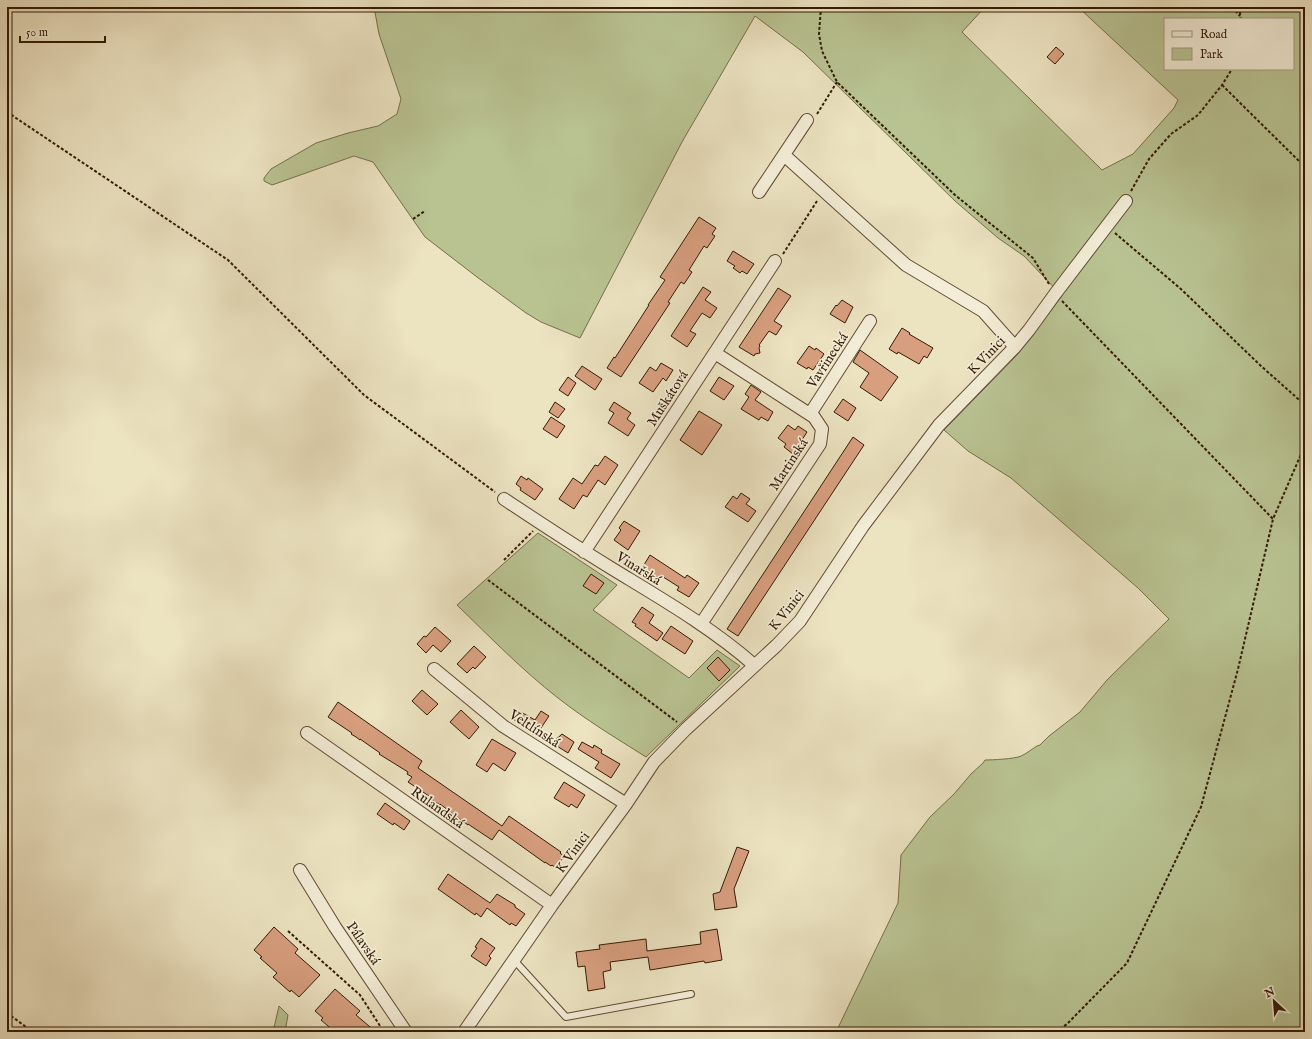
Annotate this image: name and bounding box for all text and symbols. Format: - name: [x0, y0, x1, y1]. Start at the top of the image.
- scale bar: [20, 18, 105, 44]
- legend: [1164, 18, 1294, 70]
- text: 50 m: [26, 25, 48, 40]
- text: Road: [1200, 27, 1228, 42]
- text: Park: [1200, 47, 1223, 62]
- street label: Vavřinecká: [803, 329, 853, 393]
- street label: K Vinici: [964, 332, 1010, 379]
- street label: Muškátová: [643, 366, 693, 430]
- street label: Martinská: [765, 434, 813, 494]
- street label: Vinařská: [612, 547, 665, 590]
- street label: K Vinici: [765, 587, 809, 635]
- street label: Veltlínská: [505, 705, 564, 752]
- street label: Rulandská: [407, 783, 468, 833]
- street label: K Vinici: [552, 828, 594, 877]
- street label: Pálavská: [342, 918, 385, 969]
- north arrow: [1254, 981, 1294, 1021]
- text: N: [1262, 984, 1278, 1002]

